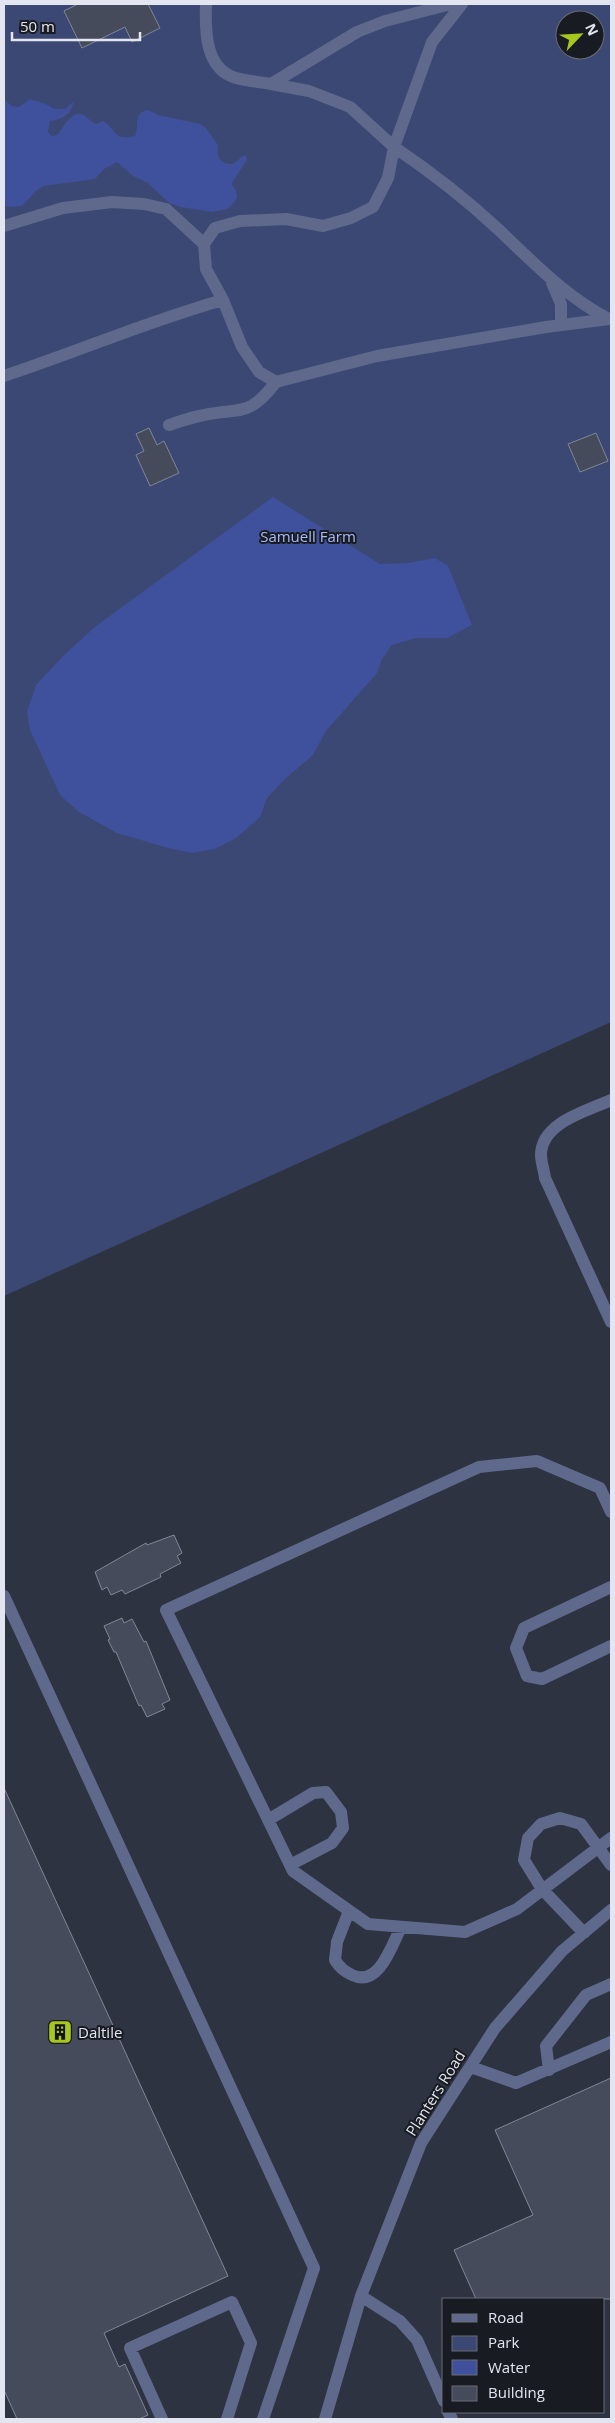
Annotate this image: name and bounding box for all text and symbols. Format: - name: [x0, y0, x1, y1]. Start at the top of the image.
- scale bar: [12, 10, 140, 42]
- north arrow: [555, 10, 605, 60]
- text: 50 m: [20, 16, 55, 36]
- text: N: [581, 20, 603, 38]
- park label: Samuell Farm: [260, 526, 356, 546]
- building icon: Daltile: [47, 2019, 73, 2045]
- place label: Daltile: [78, 2022, 122, 2042]
- street label: Planters Road: [401, 2047, 469, 2139]
- legend: [442, 2298, 605, 2413]
- text: Road: [488, 2307, 524, 2327]
- text: Park: [488, 2332, 519, 2352]
- text: Water: [488, 2357, 530, 2377]
- text: Building: [488, 2382, 545, 2402]

